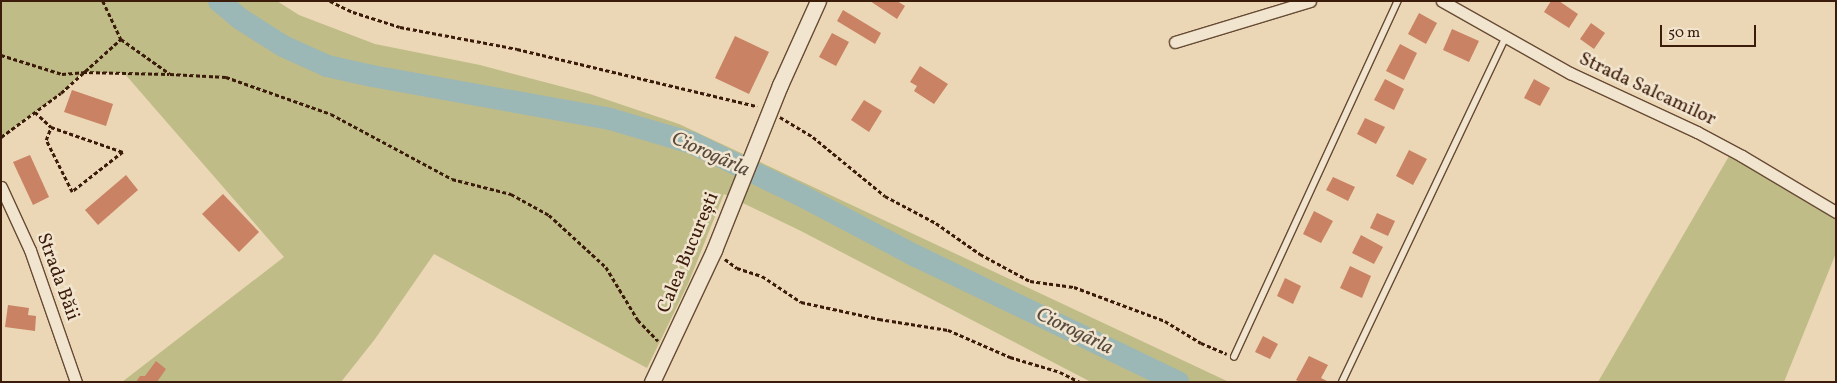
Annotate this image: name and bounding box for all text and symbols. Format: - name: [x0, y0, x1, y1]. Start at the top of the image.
- scale bar: [1662, 15, 1758, 47]
- text: 50 m: [1668, 23, 1700, 44]
- street label: Strada Salcamilor: [1575, 48, 1719, 132]
- water label: Ciorogârla: [667, 127, 753, 183]
- street label: Calea București: [653, 189, 725, 317]
- street label: Strada Băii: [31, 230, 83, 324]
- water label: Ciorogârla: [1031, 303, 1117, 361]

